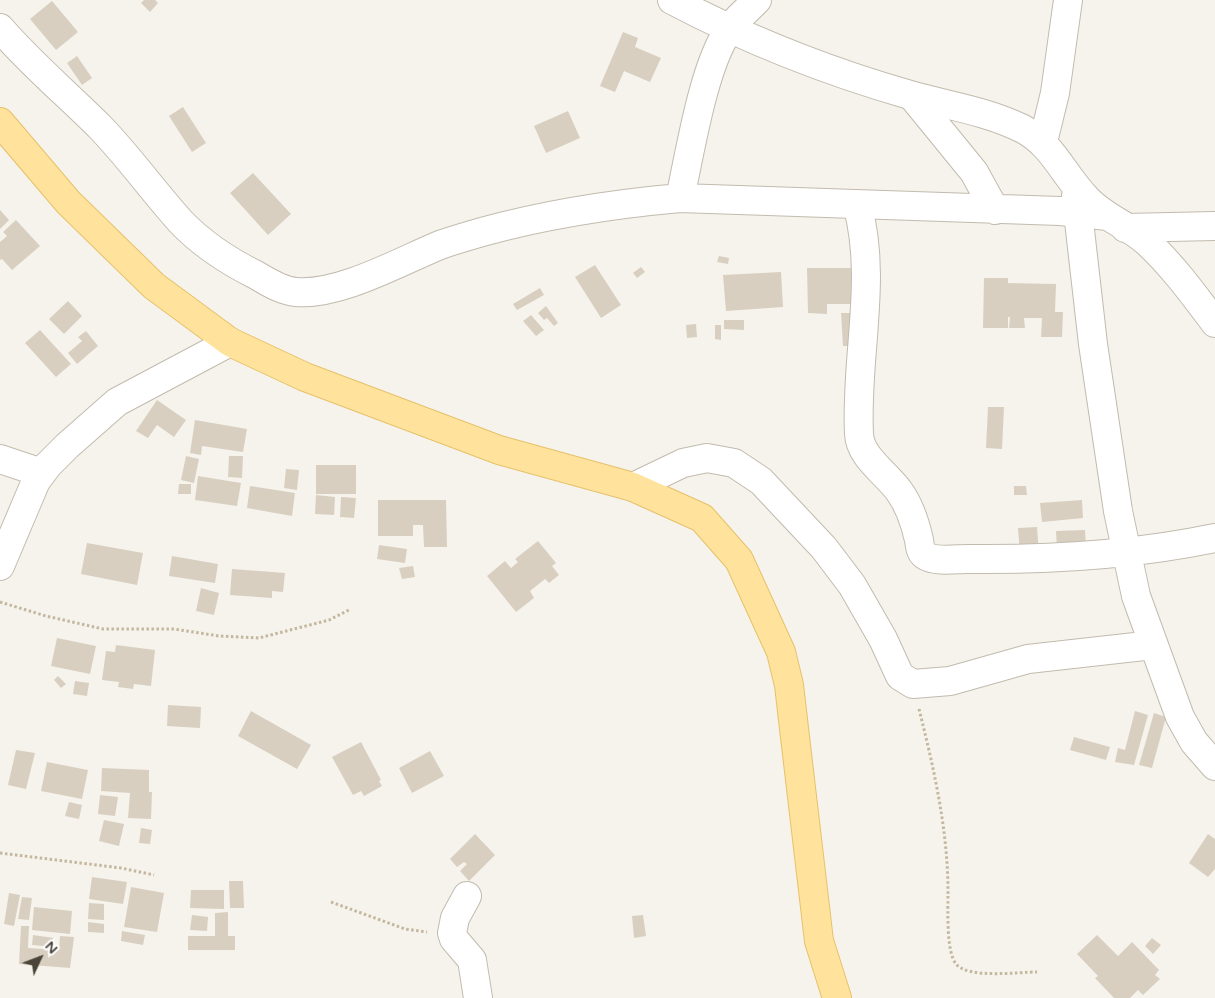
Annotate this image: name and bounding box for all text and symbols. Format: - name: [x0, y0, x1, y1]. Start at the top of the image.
- north arrow: [15, 933, 65, 983]
- text: N: [41, 938, 61, 957]

